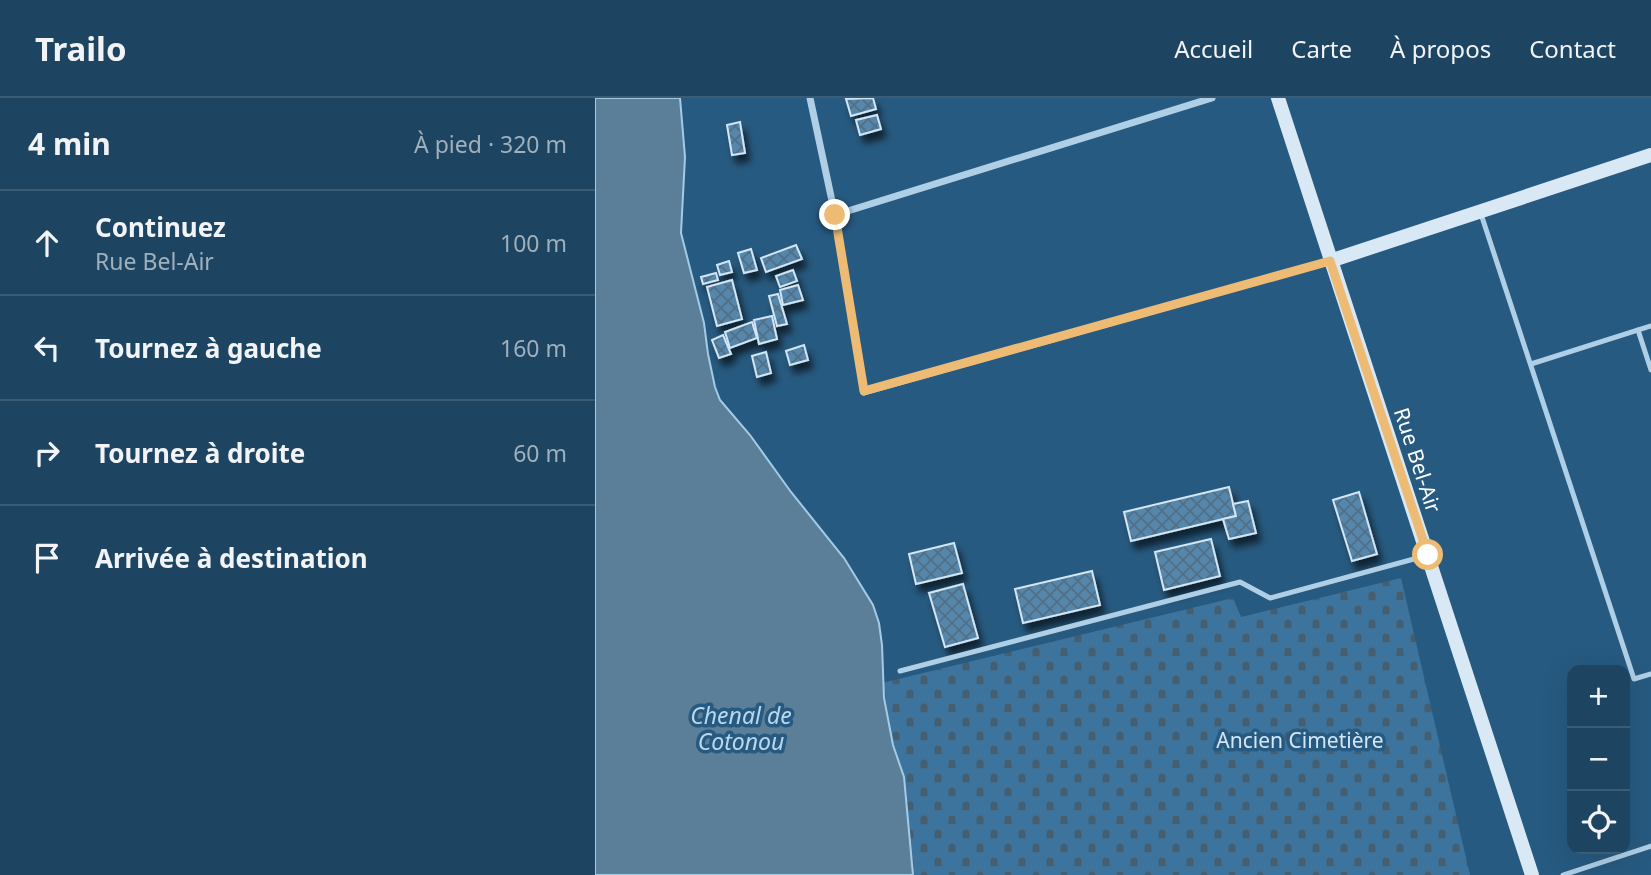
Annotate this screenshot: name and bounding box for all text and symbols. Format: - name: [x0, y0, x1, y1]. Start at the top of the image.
- text: Trailo: [35, 26, 127, 71]
- text: Accueil: [1174, 32, 1253, 65]
- text: Carte: [1291, 32, 1352, 65]
- text: À propos: [1390, 32, 1491, 65]
- text: Contact: [1529, 32, 1616, 65]
- text: 4 min: [28, 123, 111, 164]
- text: À pied · 320 m: [414, 128, 567, 160]
- route end: [819, 199, 850, 230]
- text: Continuez: [95, 209, 226, 245]
- icon: ahead: [28, 224, 66, 262]
- text: 100 m: [500, 227, 567, 259]
- text: Rue Bel-Air: [95, 245, 214, 277]
- icon: left: [28, 329, 66, 367]
- text: Tournez à gauche: [95, 330, 322, 366]
- text: 160 m: [500, 332, 567, 364]
- street label: Rue Bel-Air: [1388, 404, 1448, 516]
- icon: right: [28, 434, 66, 472]
- text: Tournez à droite: [95, 435, 305, 471]
- text: 60 m: [513, 437, 567, 469]
- icon: arrive: [28, 539, 66, 577]
- route start: [1412, 539, 1443, 570]
- text: Arrivée à destination: [95, 540, 368, 576]
- map controls: [1567, 665, 1630, 854]
- button: +: [1567, 665, 1630, 728]
- water label: Chenal de Cotonou: [690, 699, 792, 757]
- park label: Ancien Cimetière: [1216, 726, 1384, 754]
- button: −: [1567, 728, 1630, 791]
- button: locate: [1567, 791, 1630, 854]

